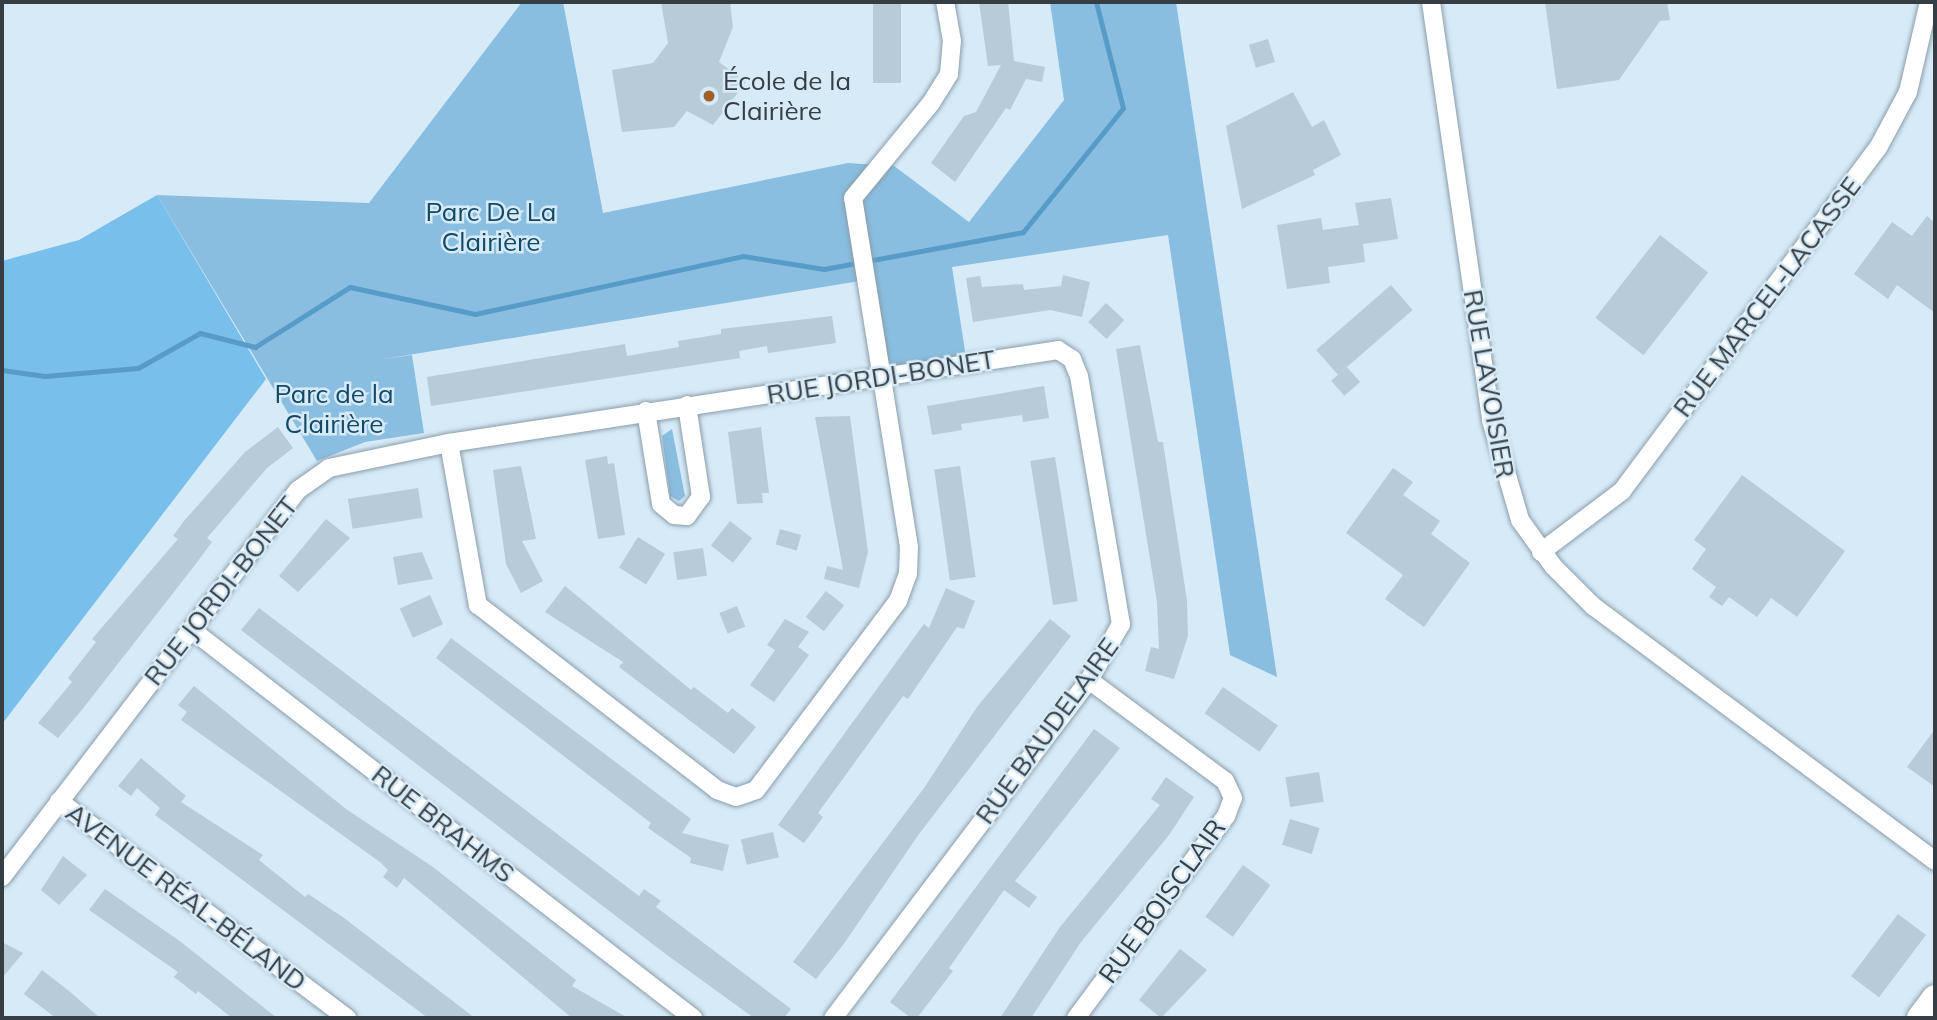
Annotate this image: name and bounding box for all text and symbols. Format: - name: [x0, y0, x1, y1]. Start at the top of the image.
- place label: École de la Clairière: [723, 65, 851, 126]
- marker: École de la Clairière: [701, 88, 717, 104]
- street label: RUE MARCEL-LACASSE: [1667, 171, 1867, 423]
- park label: Parc De La Clairière: [426, 196, 556, 258]
- street label: RUE LAVOISIER: [1457, 287, 1521, 481]
- street label: RUE JORDI-BONET: [765, 344, 997, 410]
- park label: Parc de la Clairière: [274, 378, 394, 440]
- street label: RUE JORDI-BONET: [138, 490, 304, 692]
- street label: RUE BAUDELAIRE: [969, 632, 1125, 830]
- street label: RUE BRAHMS: [366, 759, 520, 889]
- street label: AVENUE RÉAL-BÉLAND: [60, 797, 312, 997]
- street label: RUE BOISCLAIR: [1092, 813, 1232, 989]

